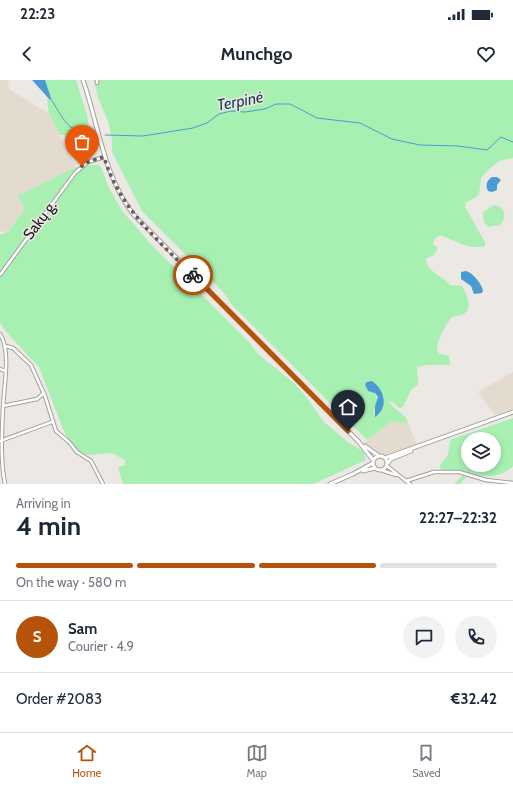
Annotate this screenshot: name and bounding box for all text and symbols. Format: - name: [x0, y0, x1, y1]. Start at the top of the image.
- text: 22:23: [20, 5, 55, 23]
- icon: back: [16, 43, 38, 65]
- text: Munchgo: [221, 43, 292, 65]
- icon: heart: [475, 43, 497, 65]
- water label: Terpinė: [215, 87, 265, 115]
- pin: [65, 125, 99, 166]
- icon: bag: [71, 131, 93, 153]
- street label: Sakų g.: [19, 197, 61, 243]
- courier: [173, 255, 213, 295]
- icon: bike: [182, 264, 204, 286]
- pin: [331, 390, 365, 431]
- icon: home: [337, 396, 359, 418]
- map controls: [461, 432, 501, 472]
- button: layers: [461, 432, 501, 472]
- text: Arriving in: [16, 495, 71, 511]
- text: 22:27–22:32: [419, 509, 497, 527]
- text: 4 min: [16, 510, 81, 542]
- text: On the way · 580 m: [16, 574, 126, 590]
- button: chat: [403, 616, 445, 658]
- button: phone: [455, 616, 497, 658]
- text: Sam: [68, 620, 97, 638]
- text: S: [33, 628, 41, 646]
- text: Courier · 4.9: [68, 638, 134, 654]
- text: Order #2083: [16, 690, 102, 708]
- text: €32.42: [451, 690, 497, 708]
- tab: Home: [72, 742, 101, 780]
- tab: Map: [246, 742, 268, 780]
- tab: Saved: [412, 742, 441, 780]

